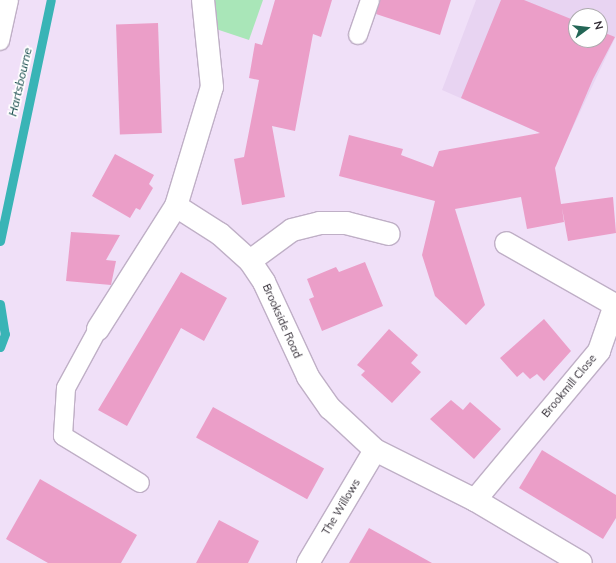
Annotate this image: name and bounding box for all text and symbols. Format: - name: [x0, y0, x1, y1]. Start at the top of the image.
- north arrow: [568, 8, 608, 48]
- text: N: [591, 19, 606, 31]
- water label: Hartsbourne: [5, 46, 35, 118]
- street label: Brookside Road: [260, 282, 304, 360]
- street label: Brookmill Close: [539, 352, 599, 420]
- street label: The Willows: [319, 477, 363, 537]

